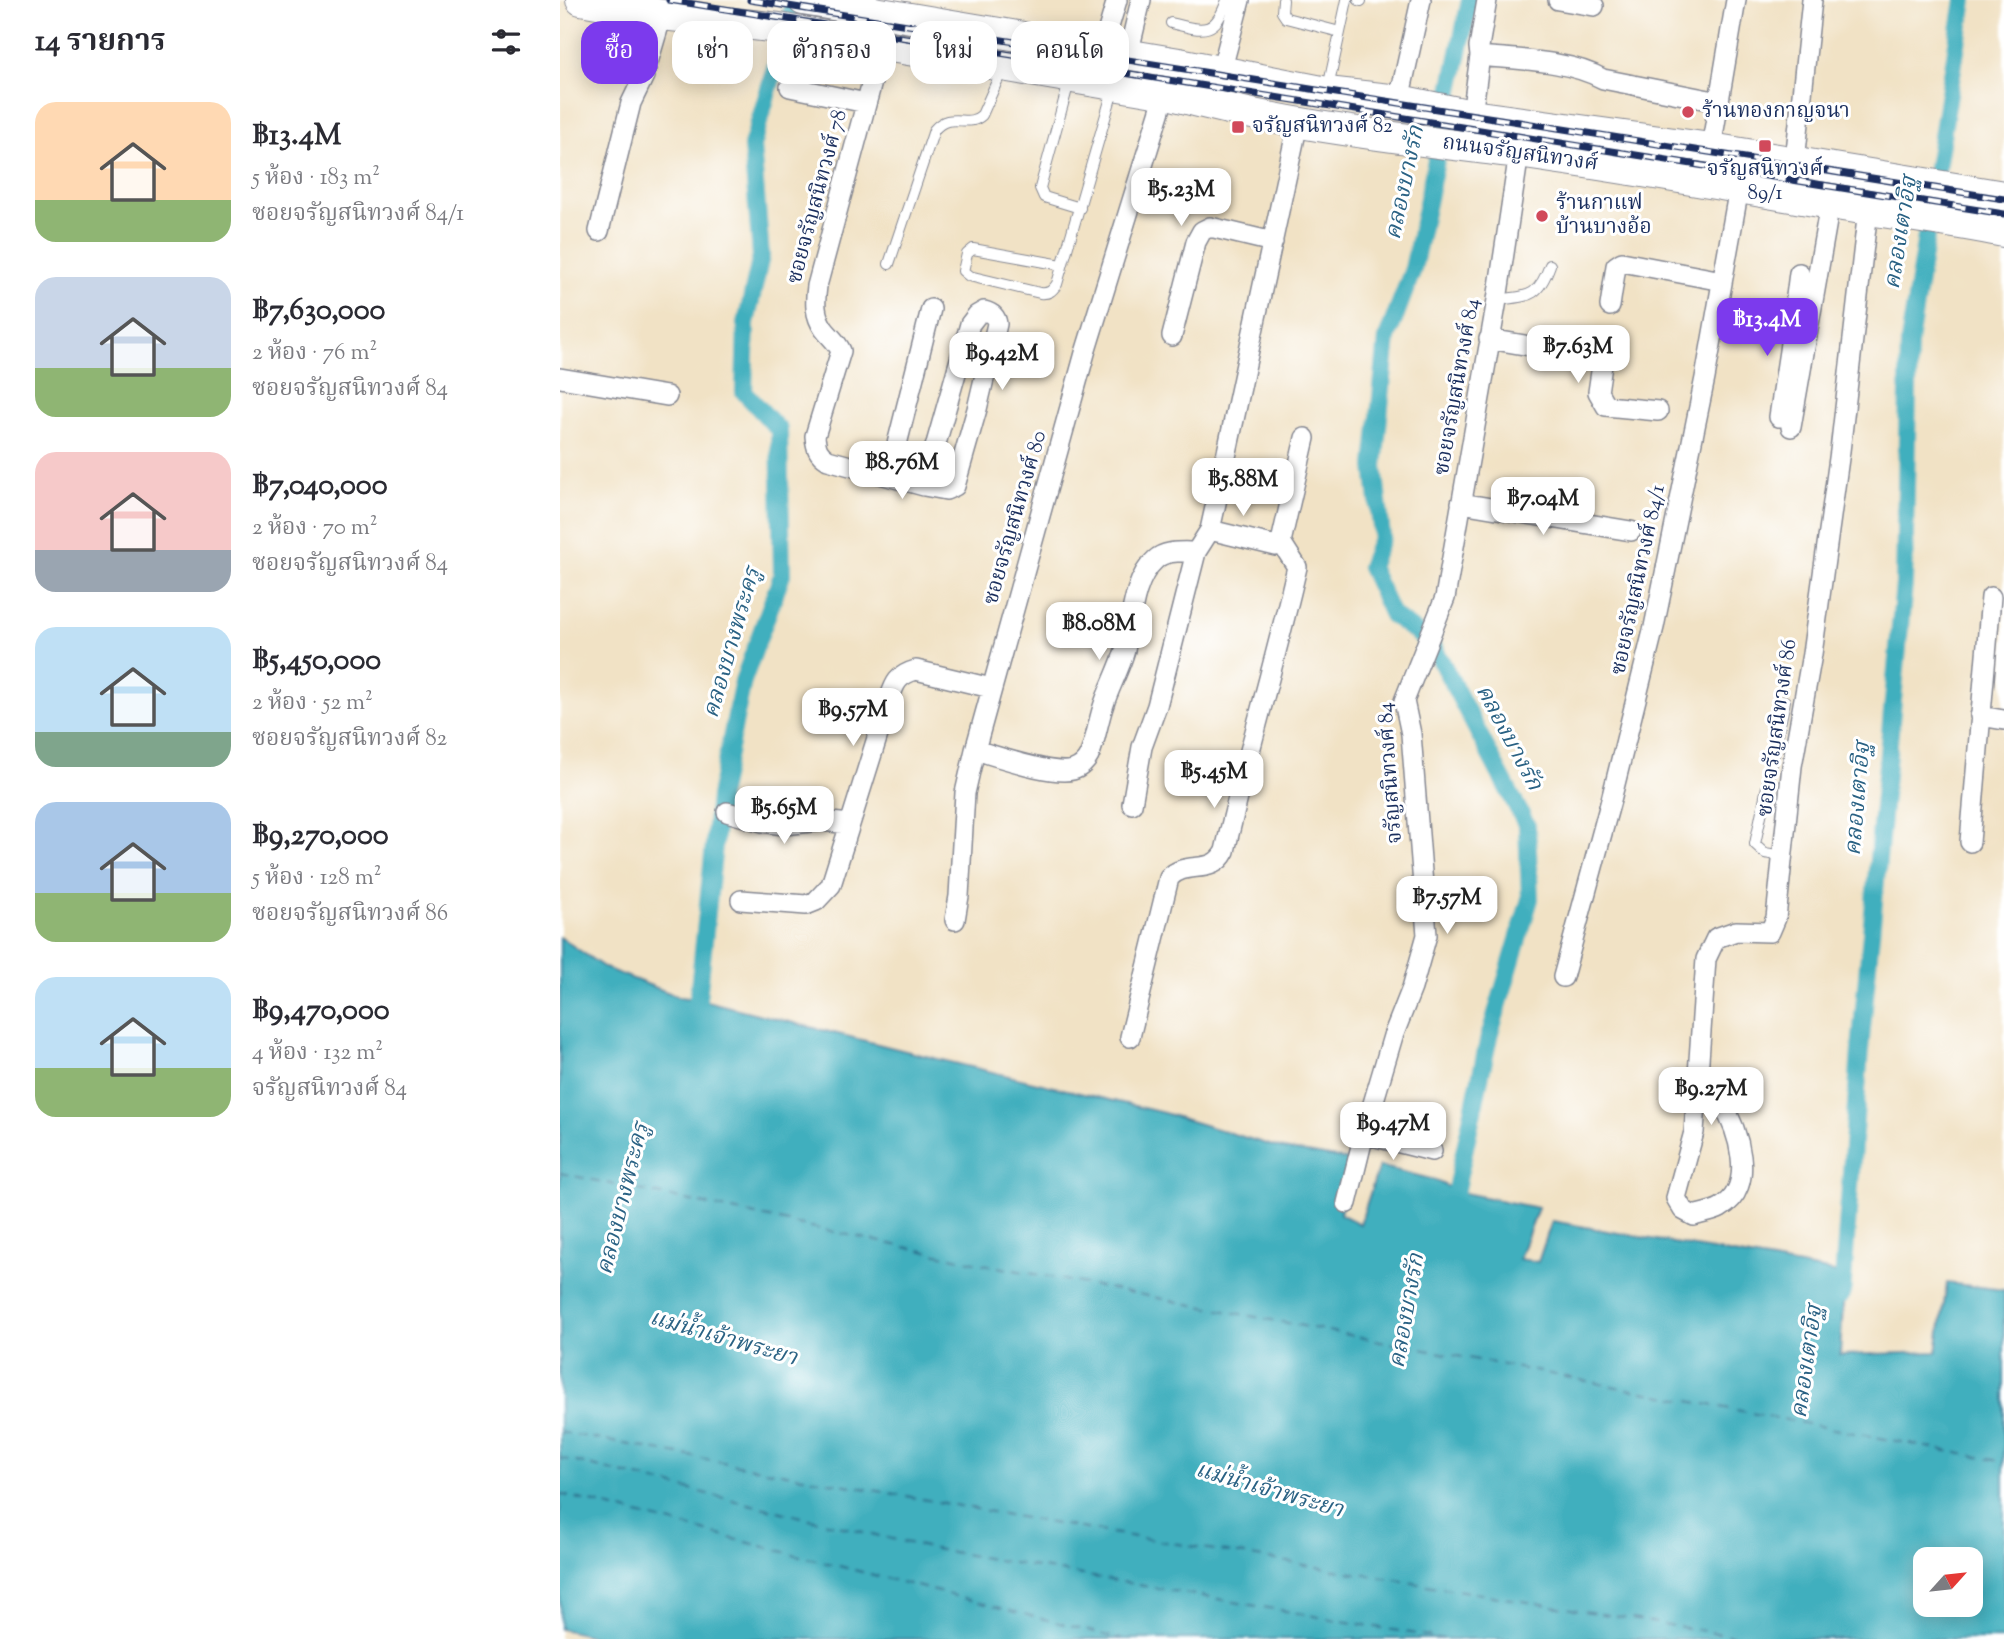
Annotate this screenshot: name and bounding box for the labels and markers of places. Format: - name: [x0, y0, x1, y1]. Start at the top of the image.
- place label: ร้านทองกาญจนา: [1702, 97, 1850, 127]
- marker: ร้านทองกาญจนา: [1680, 104, 1696, 120]
- place label: จรัญสนิทวงศ์ 82: [1252, 112, 1393, 142]
- marker: จรัญสนิทวงศ์ 82: [1230, 119, 1246, 135]
- marker: จรัญสนิทวงศ์ 89/1: [1757, 138, 1773, 154]
- place label: จรัญสนิทวงศ์ 89/1: [1707, 155, 1823, 209]
- pin: ฿5.23M: [1124, 168, 1238, 228]
- place label: ร้านกาแฟ บ้านบางอ้อ: [1556, 189, 1652, 243]
- marker: ร้านกาแฟ บ้านบางอ้อ: [1534, 208, 1550, 224]
- pin: ฿13.4M: [1710, 298, 1824, 358]
- pin: ฿7.63M: [1521, 326, 1635, 385]
- pin: ฿9.42M: [945, 332, 1059, 392]
- pin: ฿8.76M: [845, 442, 959, 501]
- pin: ฿5.88M: [1186, 458, 1300, 518]
- pin: ฿7.04M: [1486, 477, 1600, 537]
- pin: ฿8.08M: [1042, 602, 1156, 662]
- pin: ฿9.57M: [796, 688, 910, 748]
- pin: ฿5.45M: [1157, 750, 1271, 810]
- pin: ฿5.65M: [727, 786, 841, 846]
- pin: ฿7.57M: [1390, 876, 1504, 936]
- pin: ฿9.27M: [1654, 1068, 1768, 1127]
- pin: ฿9.47M: [1336, 1102, 1450, 1162]

